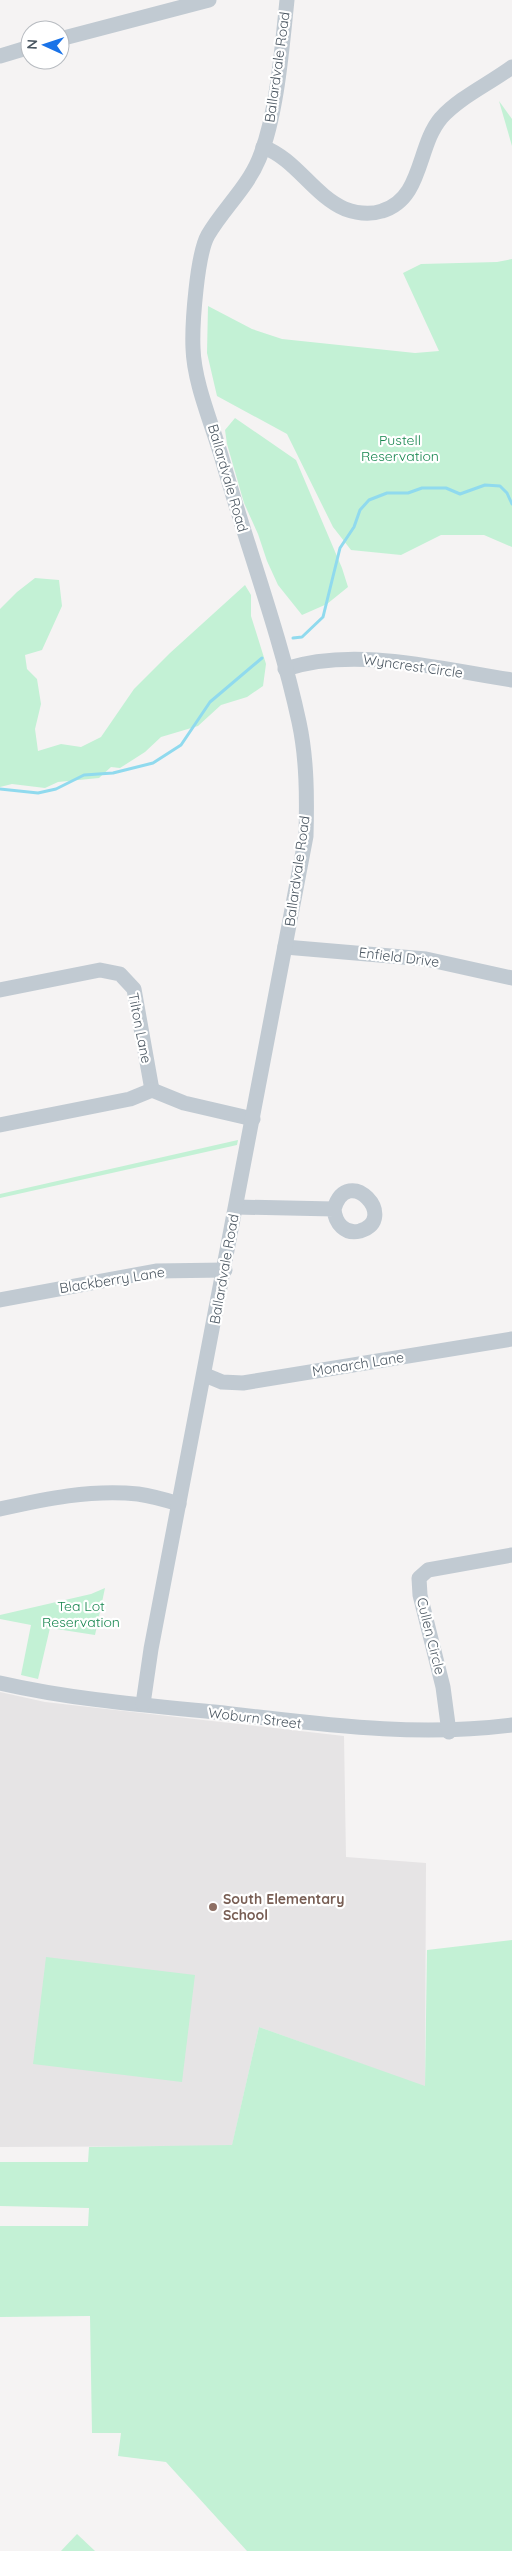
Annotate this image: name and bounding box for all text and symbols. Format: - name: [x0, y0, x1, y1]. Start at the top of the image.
- street label: Ballardvale Road: [260, 11, 294, 123]
- north arrow: [20, 20, 70, 70]
- text: N: [23, 39, 41, 50]
- street label: Ballardvale Road: [204, 422, 252, 534]
- park label: Pustell Reservation: [361, 431, 439, 465]
- street label: Wyncrest Circle: [362, 650, 464, 682]
- street label: Ballardvale Road: [280, 815, 314, 927]
- street label: Enfield Drive: [358, 943, 440, 971]
- street label: Tilton Lane: [124, 991, 156, 1065]
- street label: Ballardvale Road: [205, 1213, 243, 1325]
- street label: Blackberry Lane: [58, 1263, 166, 1297]
- street label: Monarch Lane: [311, 1348, 405, 1380]
- street label: Cullen Circle: [413, 1596, 449, 1676]
- park label: Tea Lot Reservation: [42, 1597, 120, 1631]
- street label: Woburn Street: [207, 1703, 303, 1733]
- place label: South Elementary School: [223, 1890, 344, 1924]
- marker: South Elementary School: [207, 1901, 219, 1913]

